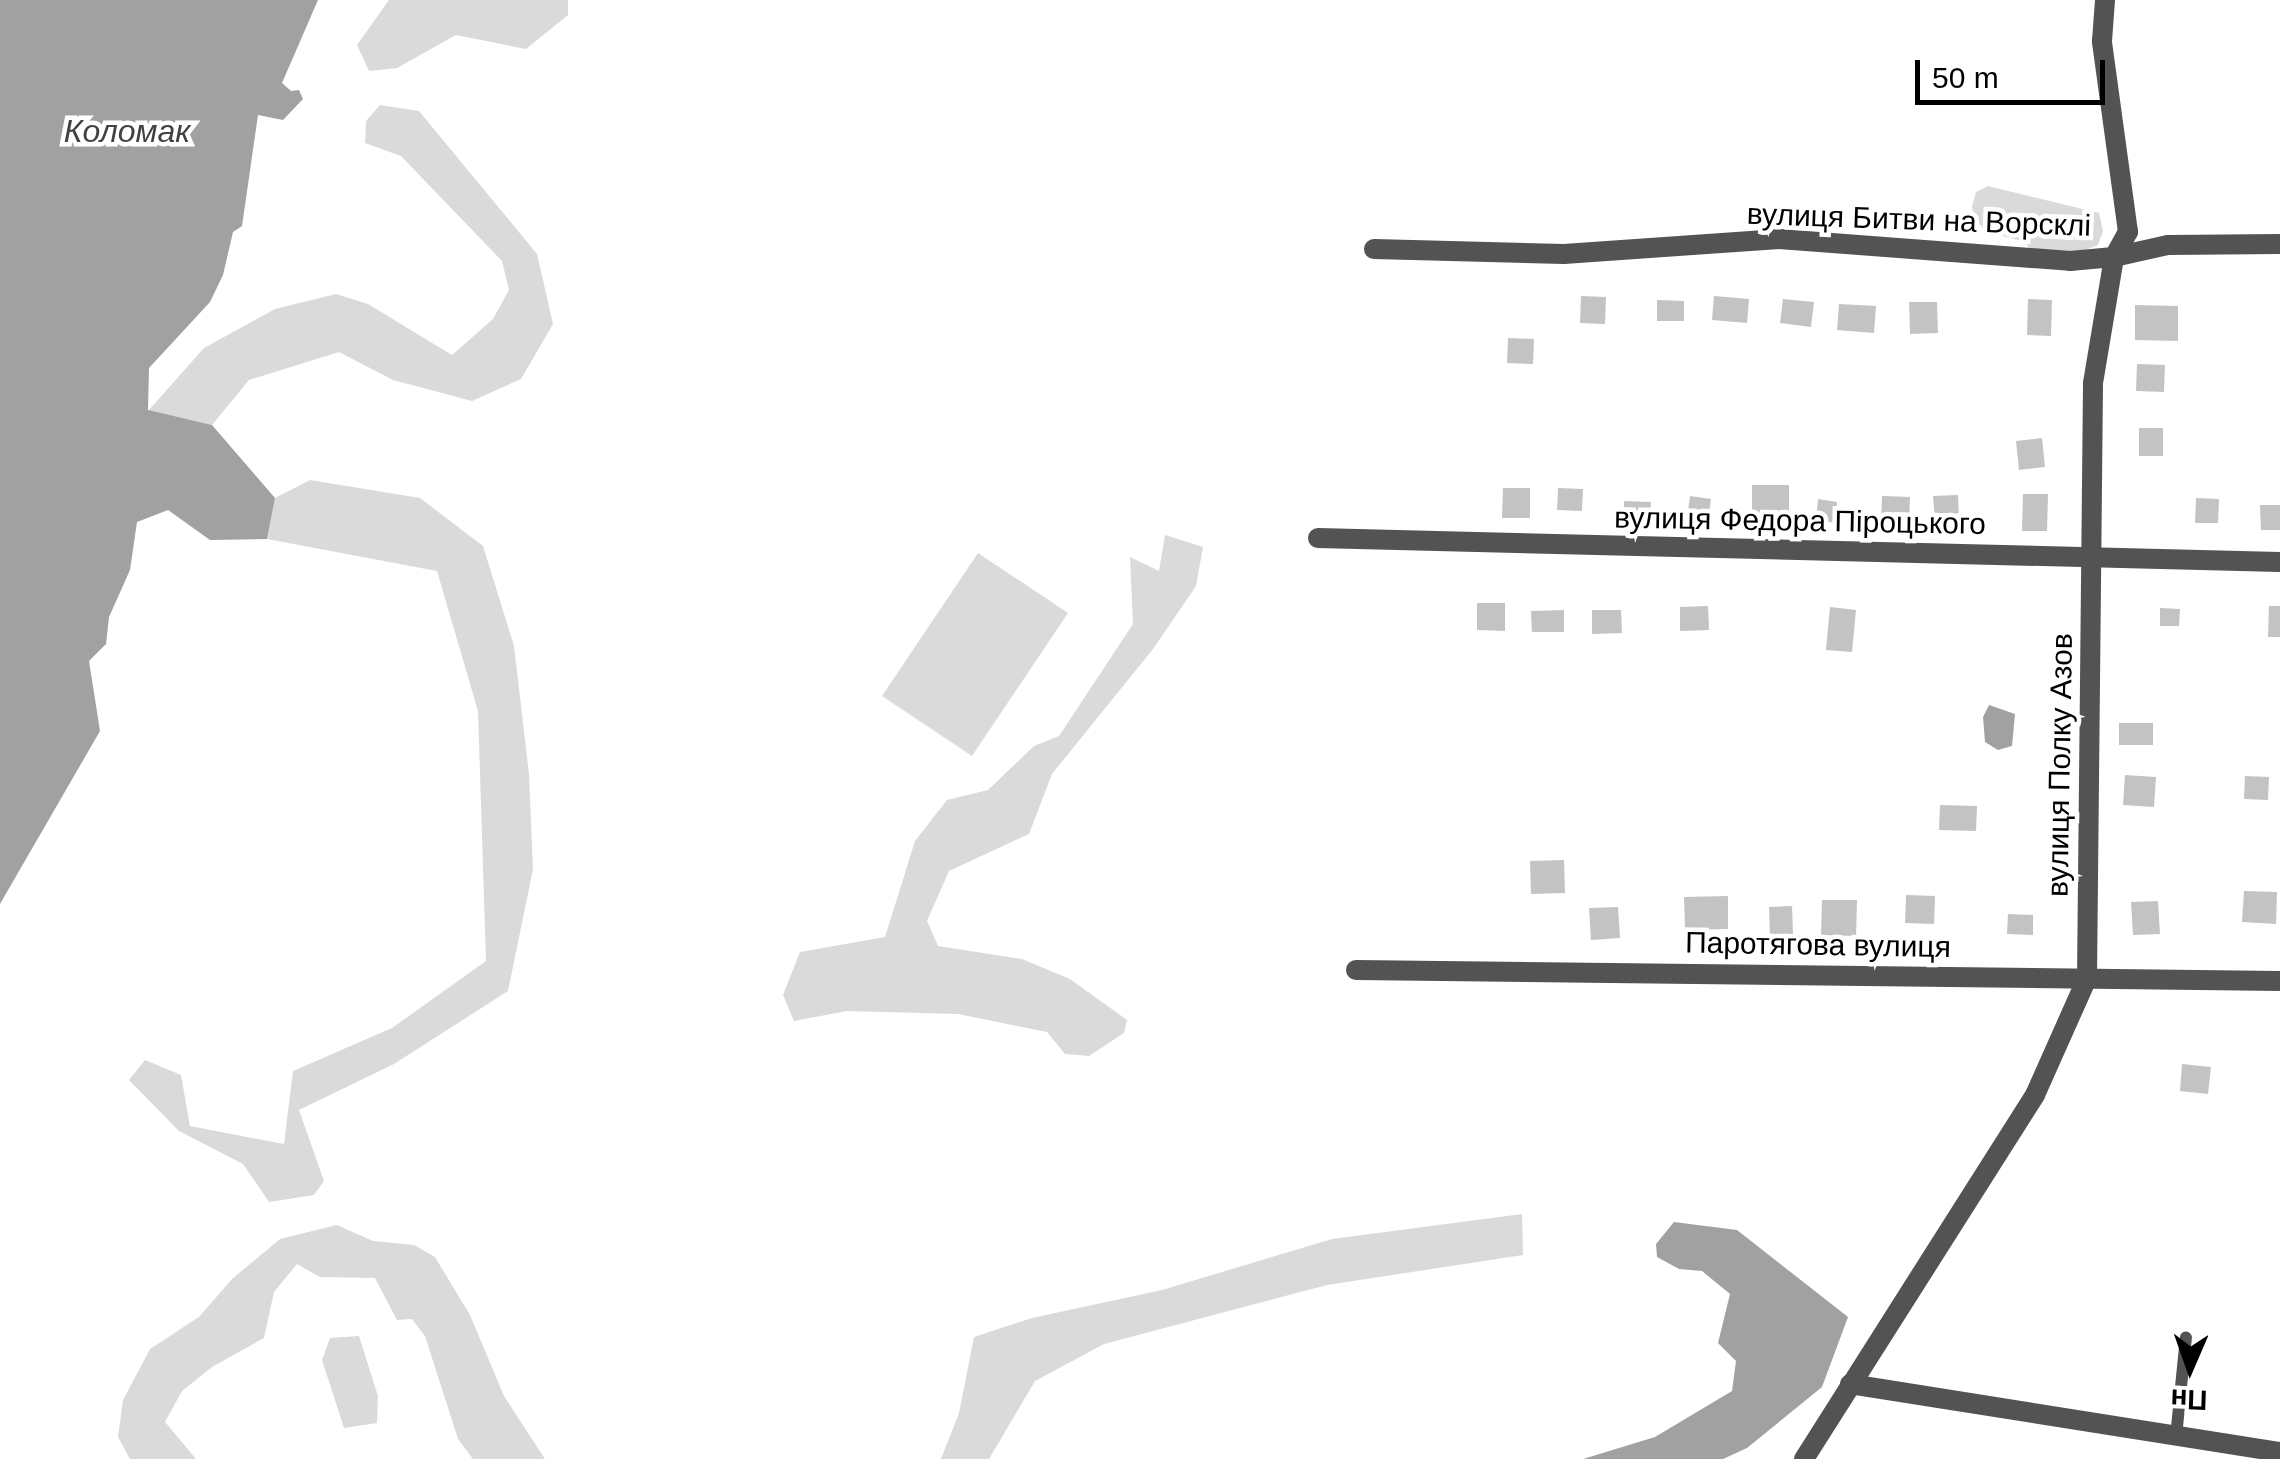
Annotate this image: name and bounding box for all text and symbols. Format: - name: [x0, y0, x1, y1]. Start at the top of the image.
- scale bar: [1920, 40, 2110, 102]
- text: 50 m: [1932, 61, 1999, 94]
- water label: Коломак: [64, 112, 190, 150]
- street label: вулиця Битви на Ворсклі: [1746, 196, 2092, 244]
- street label: вулиця Федора Піроцького: [1614, 500, 1986, 542]
- street label: вулиця Полку Азов: [2040, 633, 2080, 897]
- street label: Паротягова вулиця: [1685, 925, 1951, 965]
- north arrow: [2140, 1319, 2240, 1419]
- text: Пн: [2170, 1383, 2208, 1416]

